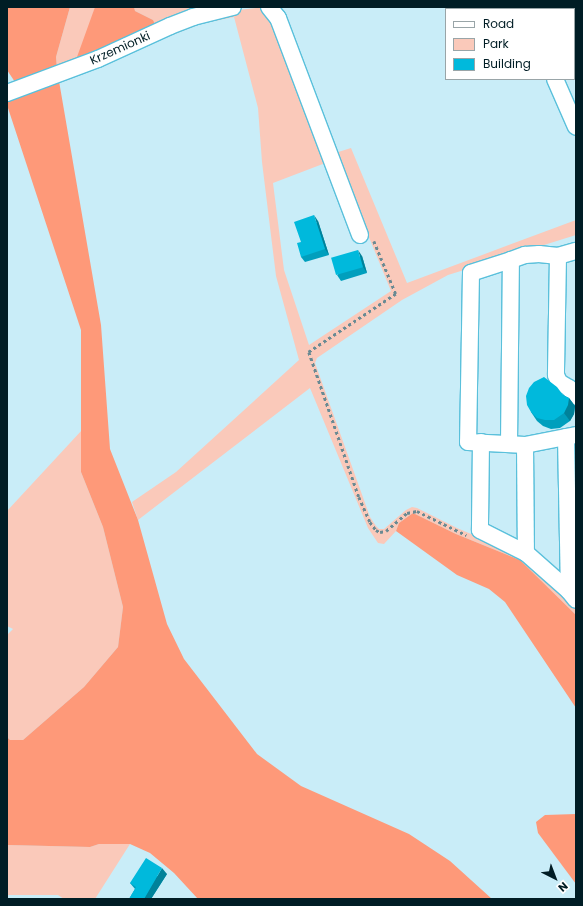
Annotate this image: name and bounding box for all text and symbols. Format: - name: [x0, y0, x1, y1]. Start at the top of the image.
- legend: [445, 8, 575, 80]
- text: Road: [483, 15, 514, 32]
- street label: Krzemionki: [88, 28, 152, 68]
- text: Park: [483, 35, 509, 52]
- text: Building: [483, 55, 531, 72]
- north arrow: [535, 858, 575, 898]
- text: N: [555, 878, 571, 896]

